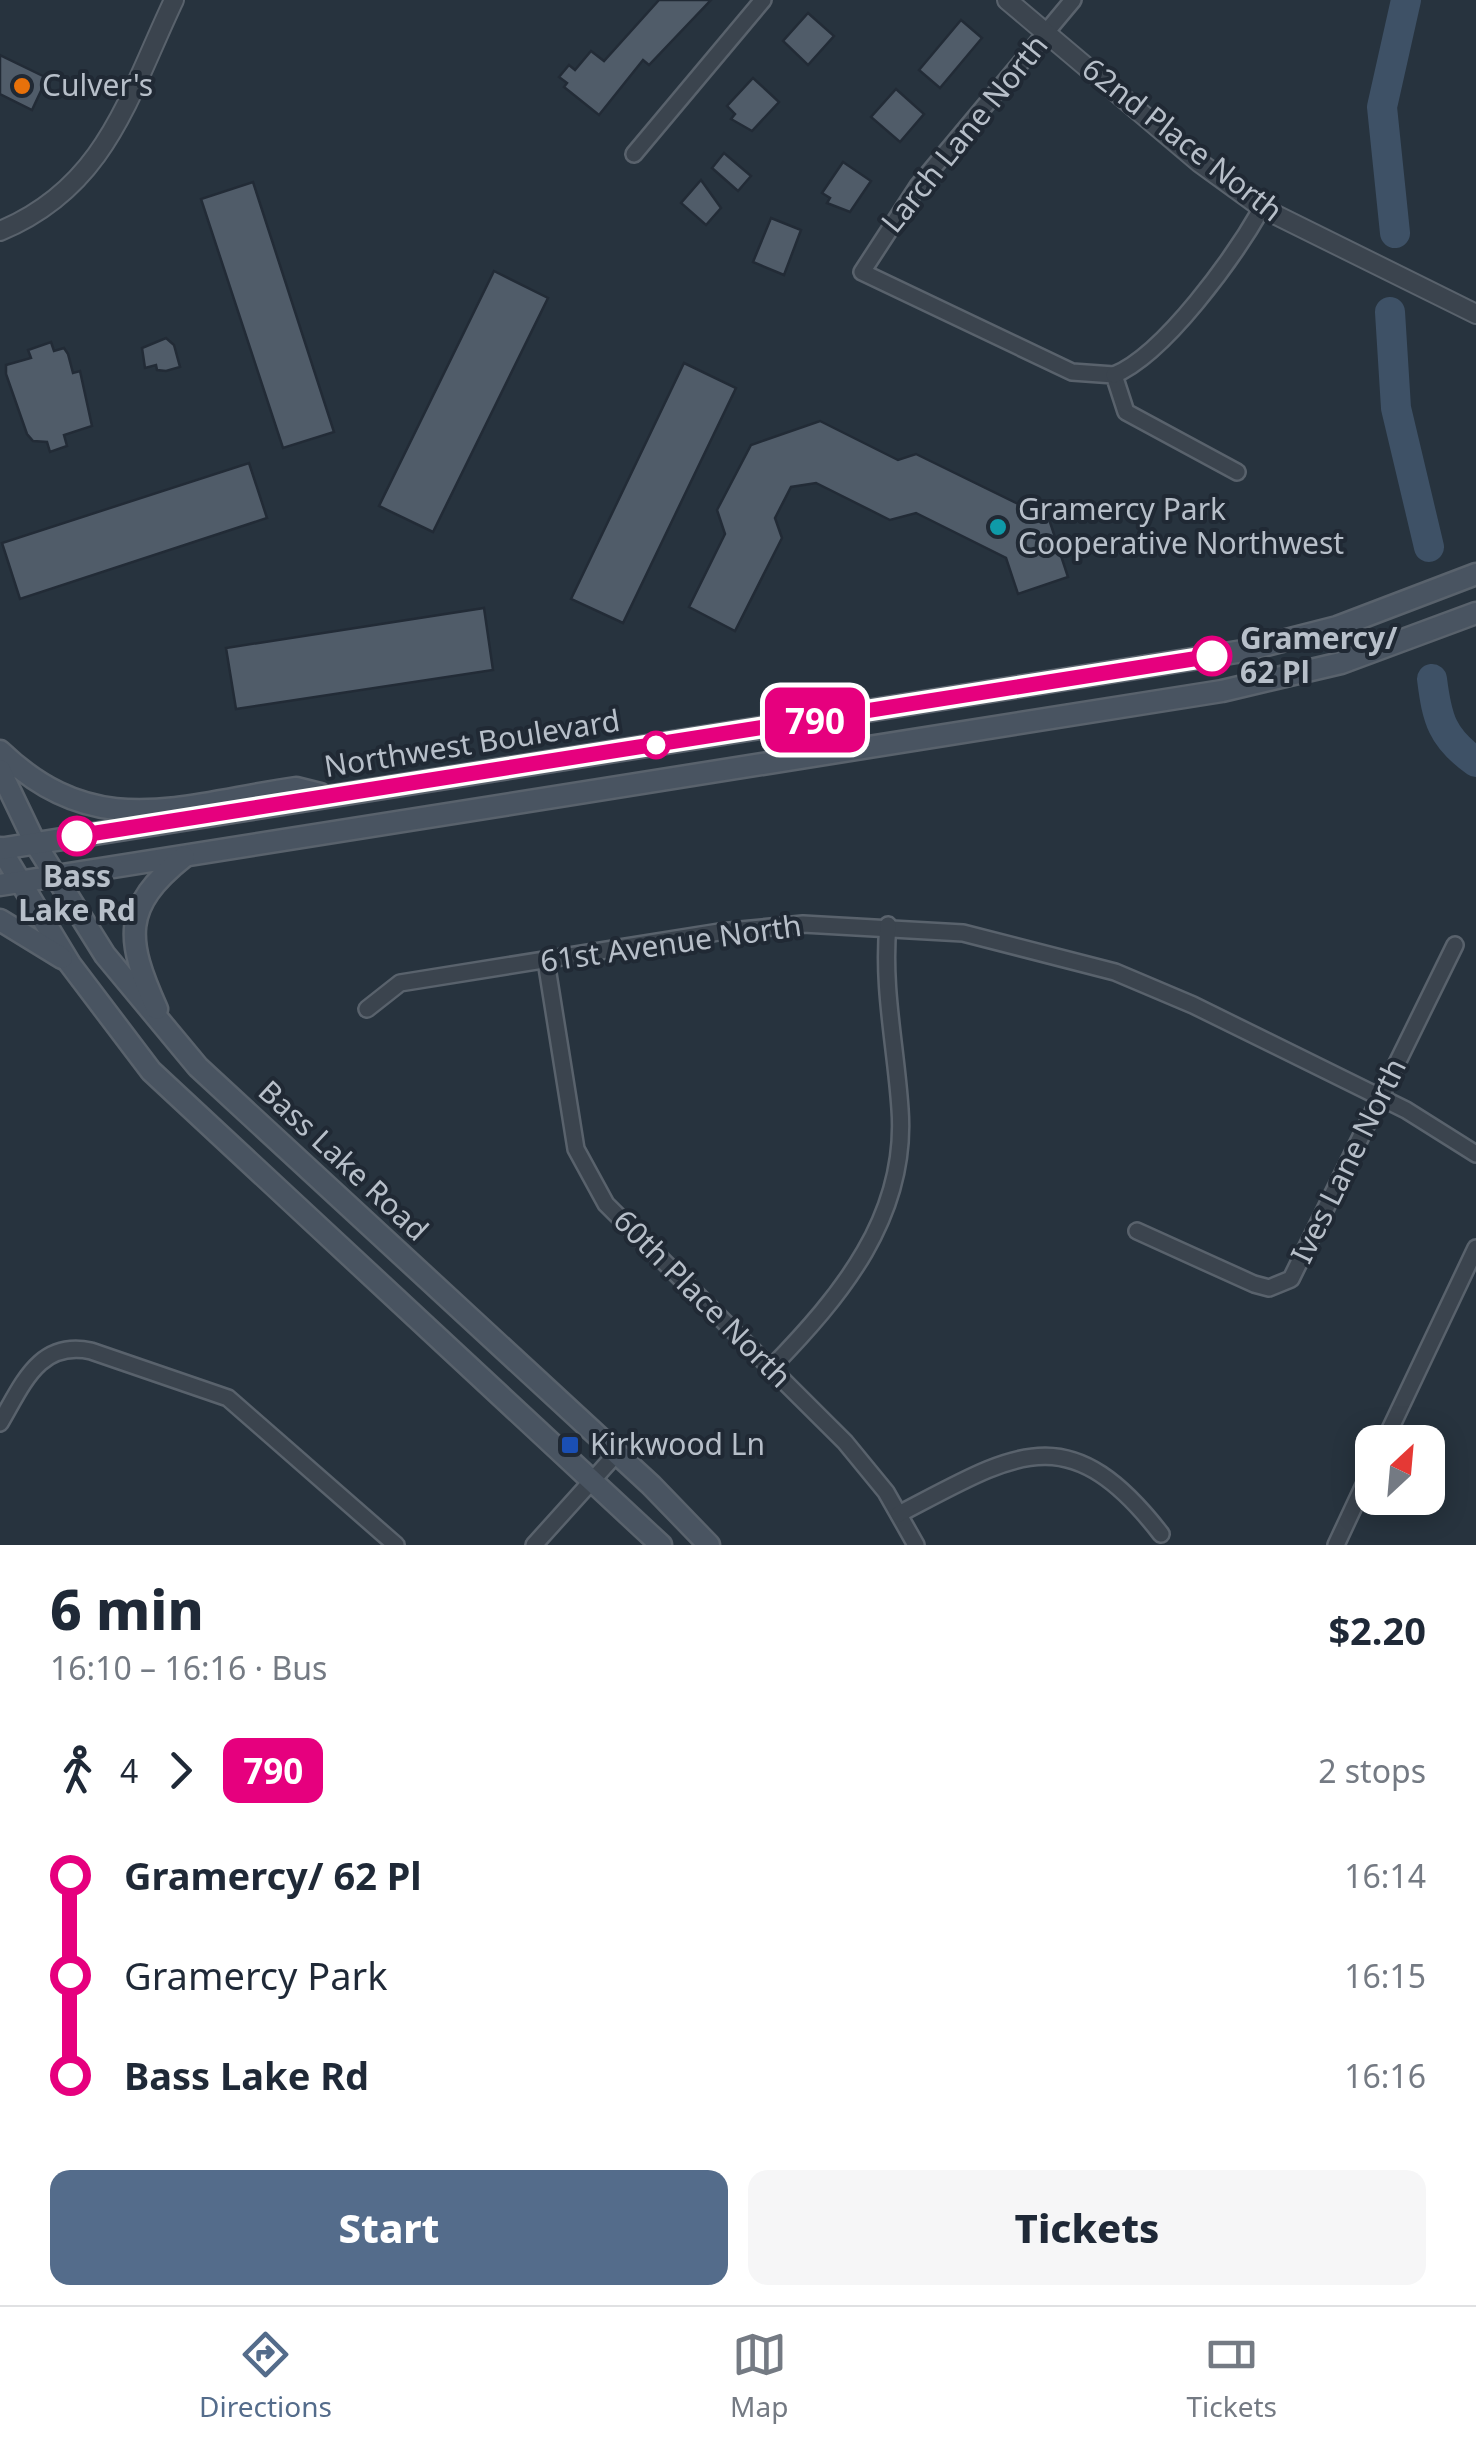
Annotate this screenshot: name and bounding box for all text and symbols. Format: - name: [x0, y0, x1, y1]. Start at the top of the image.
- street label: Larch Lane North: [871, 25, 1056, 241]
- street label: 62nd Place North: [1074, 48, 1292, 230]
- place label: Culver's: [42, 64, 153, 105]
- marker: Culver's: [11, 75, 33, 97]
- place label: Gramercy Park Cooperative Northwest: [1018, 488, 1344, 563]
- marker: Gramercy Park Cooperative Northwest: [987, 516, 1009, 538]
- place label: Gramercy/ 62 Pl: [1240, 617, 1398, 692]
- marker: Gramercy/ 62 Pl: [1193, 637, 1231, 675]
- line badge: 790: [758, 688, 872, 752]
- text: 790: [785, 697, 845, 744]
- street label: Northwest Boulevard: [321, 699, 623, 786]
- unlabelled marker: [643, 732, 669, 758]
- marker: Bass Lake Rd: [58, 817, 96, 855]
- place label: Bass Lake Rd: [18, 855, 136, 930]
- street label: 61st Avenue North: [538, 904, 804, 981]
- street label: Ives Lane North: [1280, 1051, 1415, 1270]
- street label: Bass Lake Road: [250, 1070, 438, 1249]
- street label: 60th Place North: [605, 1200, 801, 1396]
- place label: Kirkwood Ln: [590, 1423, 765, 1464]
- north arrow: [1355, 1425, 1445, 1515]
- map controls: [1355, 1425, 1445, 1515]
- marker: Kirkwood Ln: [559, 1434, 581, 1456]
- text: 6 min: [50, 1571, 204, 1646]
- text: $2.20: [1328, 1604, 1426, 1656]
- text: 16:10 – 16:16 · Bus: [50, 1646, 327, 1689]
- icon: walk: [50, 1743, 105, 1798]
- icon: forward: [153, 1743, 208, 1798]
- text: 790: [243, 1747, 303, 1794]
- text: 4: [120, 1749, 138, 1792]
- text: 2 stops: [1318, 1749, 1426, 1792]
- text: Gramercy/ 62 Pl: [124, 1849, 422, 1901]
- text: 16:14: [1344, 1854, 1426, 1897]
- text: Gramercy Park: [124, 1949, 388, 2001]
- text: 16:15: [1344, 1954, 1426, 1997]
- text: Bass Lake Rd: [124, 2049, 369, 2101]
- text: 16:16: [1344, 2054, 1426, 2097]
- button: Start: [50, 2170, 728, 2285]
- button: Tickets: [748, 2170, 1426, 2285]
- tab: Directions: [199, 2327, 332, 2425]
- tab: Map: [730, 2327, 788, 2425]
- tab: Tickets: [1186, 2327, 1277, 2425]

